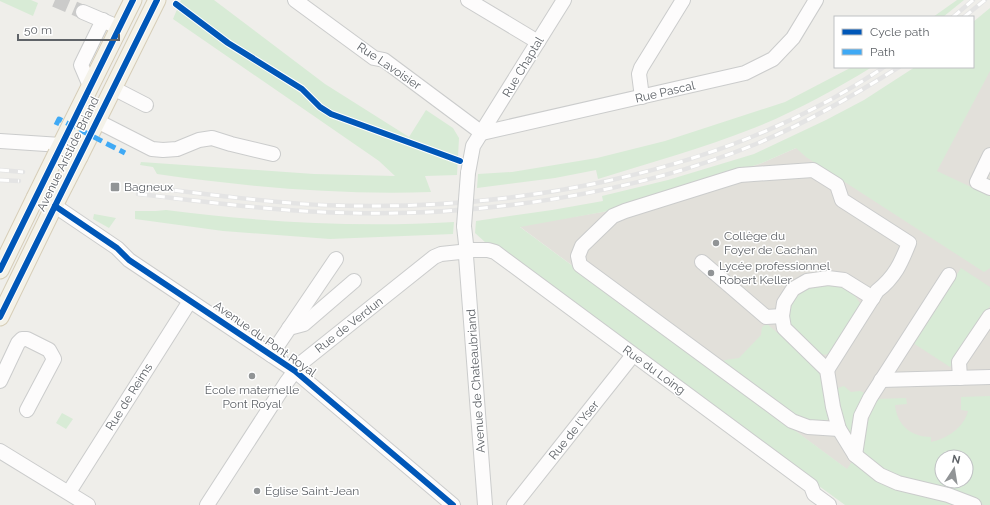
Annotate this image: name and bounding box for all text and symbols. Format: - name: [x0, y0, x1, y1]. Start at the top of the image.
- scale bar: [18, 16, 119, 42]
- legend: [834, 16, 974, 68]
- text: 50 m: [24, 23, 52, 37]
- text: Cycle path: [870, 25, 929, 39]
- street label: Rue Chaptal: [500, 34, 547, 100]
- street label: Rue Lavoisier: [354, 40, 424, 93]
- text: Path: [870, 45, 895, 59]
- street label: Rue Pascal: [634, 78, 697, 106]
- street label: Avenue Aristide Briand: [34, 95, 102, 213]
- place label: Bagneux: [124, 180, 173, 194]
- marker: Bagneux: [109, 181, 121, 193]
- place label: Collège du Foyer de Cachan: [724, 229, 817, 257]
- marker: Collège du Foyer de Cachan: [711, 238, 721, 248]
- place label: Lycée professionnel Robert Keller: [719, 259, 831, 287]
- marker: Lycée professionnel Robert Keller: [706, 268, 716, 278]
- street label: Rue de Verdun: [312, 294, 386, 356]
- street label: Avenue du Pont Royal: [211, 298, 320, 380]
- street label: Avenue de Chateaubriand: [464, 309, 488, 453]
- street label: Rue du Loing: [620, 343, 688, 397]
- street label: Rue de Reims: [103, 361, 155, 433]
- marker: École maternelle Pont Royal: [247, 371, 257, 381]
- place label: École maternelle Pont Royal: [205, 383, 299, 411]
- street label: Rue de l'Yser: [546, 397, 603, 462]
- north arrow: [934, 449, 974, 489]
- text: N: [951, 452, 961, 467]
- place label: Église Saint-Jean: [265, 484, 359, 498]
- marker: Église Saint-Jean: [252, 486, 262, 496]

